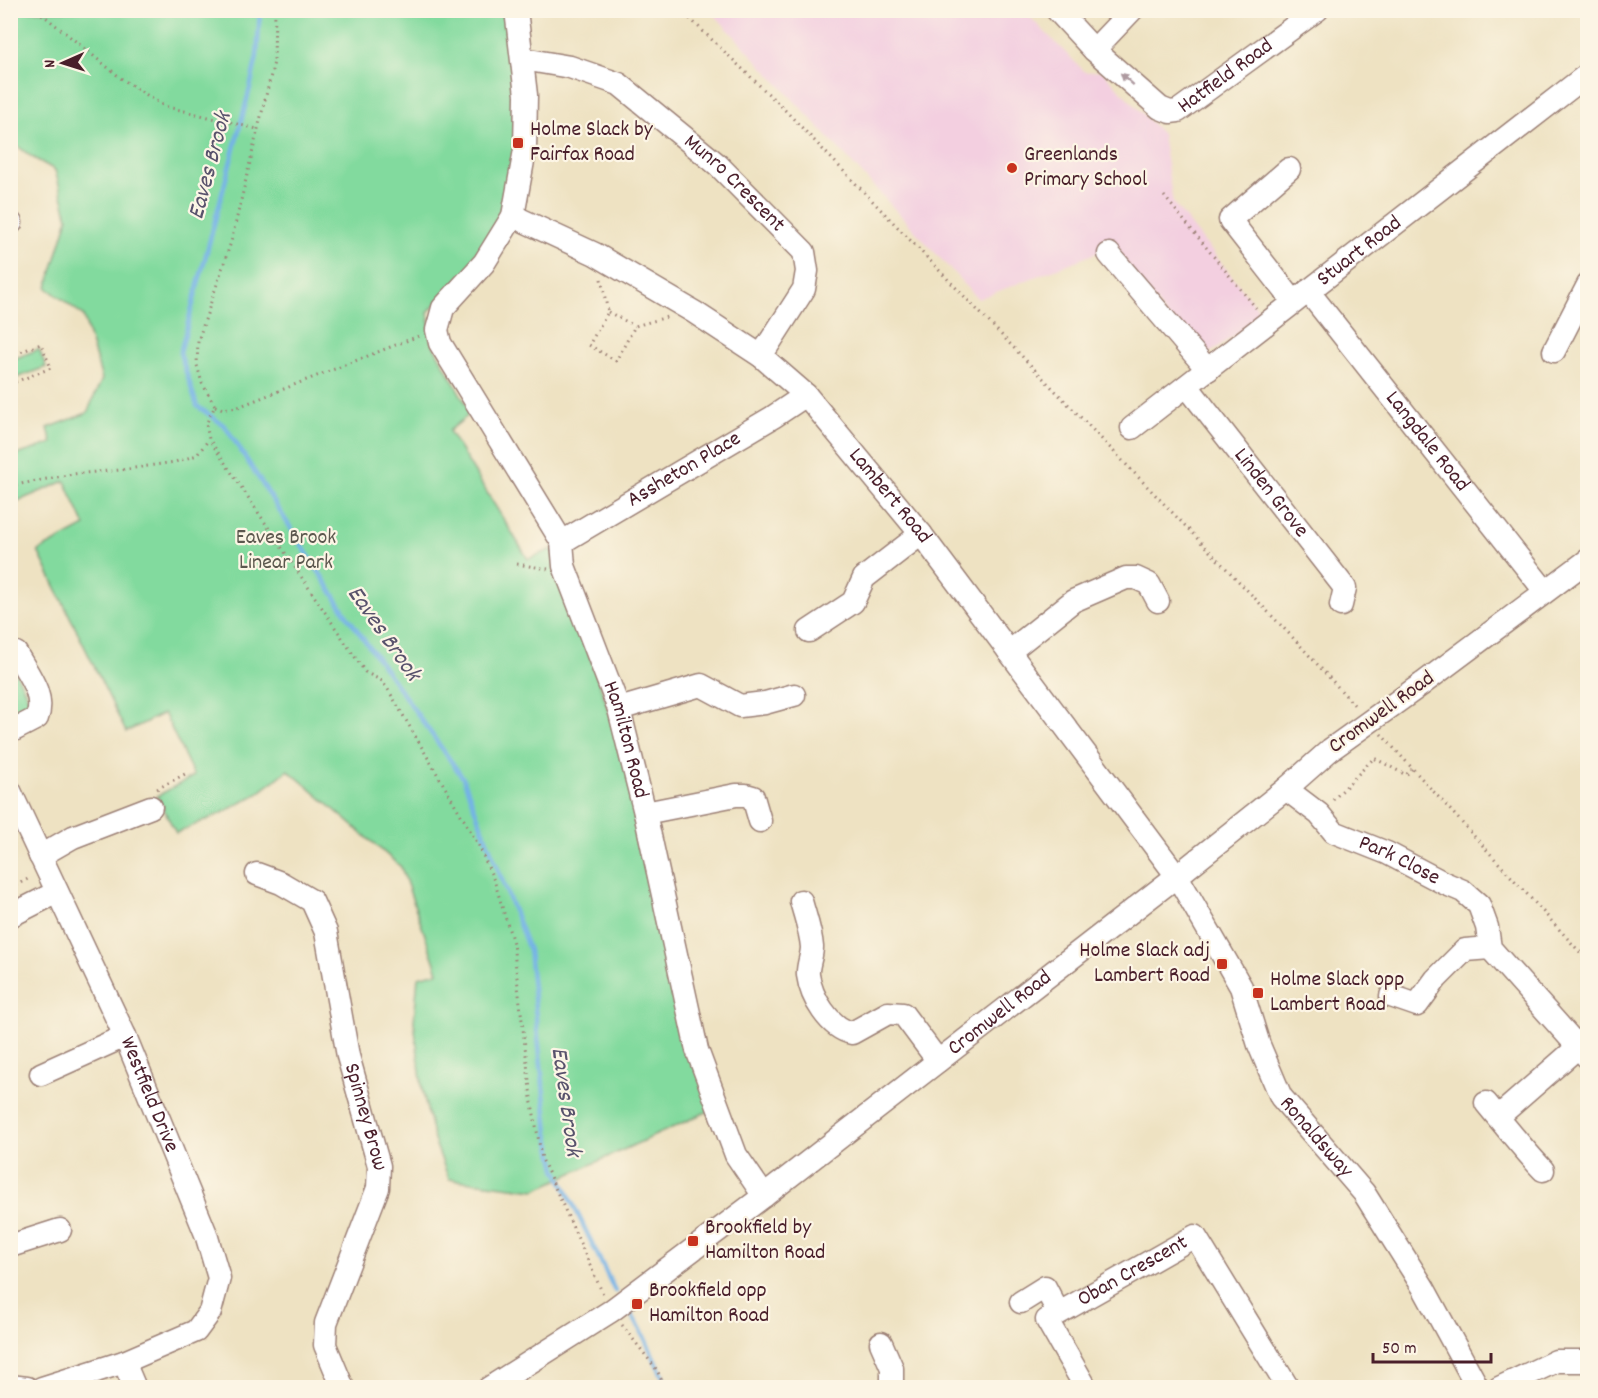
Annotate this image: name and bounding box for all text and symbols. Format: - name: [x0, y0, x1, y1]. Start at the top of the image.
- street label: Hatfield Road: [1171, 31, 1280, 122]
- north arrow: [33, 33, 93, 93]
- text: N: [39, 59, 62, 68]
- one-way arrow: [1120, 72, 1135, 86]
- water label: Eaves Brook: [180, 106, 242, 223]
- place label: Holme Slack by Fairfax Road: [530, 115, 654, 171]
- street label: Munro Crescent: [677, 127, 792, 240]
- marker: Holme Slack by Fairfax Road: [511, 136, 525, 150]
- place label: Greenlands Primary School: [1024, 140, 1147, 196]
- marker: Greenlands Primary School: [1005, 161, 1019, 175]
- street label: Stuart Road: [1310, 208, 1409, 294]
- street label: Langdale Road: [1377, 385, 1477, 499]
- street label: Assheton Place: [621, 424, 747, 515]
- street label: Lambert Road: [841, 441, 939, 550]
- street label: Linden Grove: [1226, 442, 1316, 545]
- park label: Eaves Brook Linear Park: [236, 523, 336, 579]
- water label: Eaves Brook: [338, 579, 430, 690]
- street label: Cromwell Road: [1323, 664, 1441, 762]
- street label: Hamilton Road: [594, 677, 656, 802]
- street label: Park Close: [1354, 828, 1445, 894]
- place label: Holme Slack adj Lambert Road: [1079, 936, 1210, 992]
- marker: Holme Slack adj Lambert Road: [1215, 957, 1229, 971]
- street label: Cromwell Road: [941, 963, 1059, 1064]
- place label: Holme Slack opp Lambert Road: [1270, 965, 1404, 1021]
- marker: Holme Slack opp Lambert Road: [1251, 986, 1265, 1000]
- street label: Westfield Drive: [111, 1032, 187, 1157]
- water label: Eaves Brook: [541, 1045, 590, 1161]
- street label: Spinney Brow: [335, 1060, 395, 1175]
- street label: Ronaldsway: [1272, 1090, 1361, 1186]
- place label: Brookfield by Hamilton Road: [705, 1213, 825, 1269]
- street label: Oban Crescent: [1072, 1228, 1194, 1315]
- marker: Brookfield by Hamilton Road: [686, 1234, 700, 1248]
- place label: Brookfield opp Hamilton Road: [649, 1276, 769, 1332]
- marker: Brookfield opp Hamilton Road: [630, 1297, 644, 1311]
- scale bar: [1373, 1326, 1492, 1364]
- text: 50 m: [1382, 1337, 1417, 1362]

